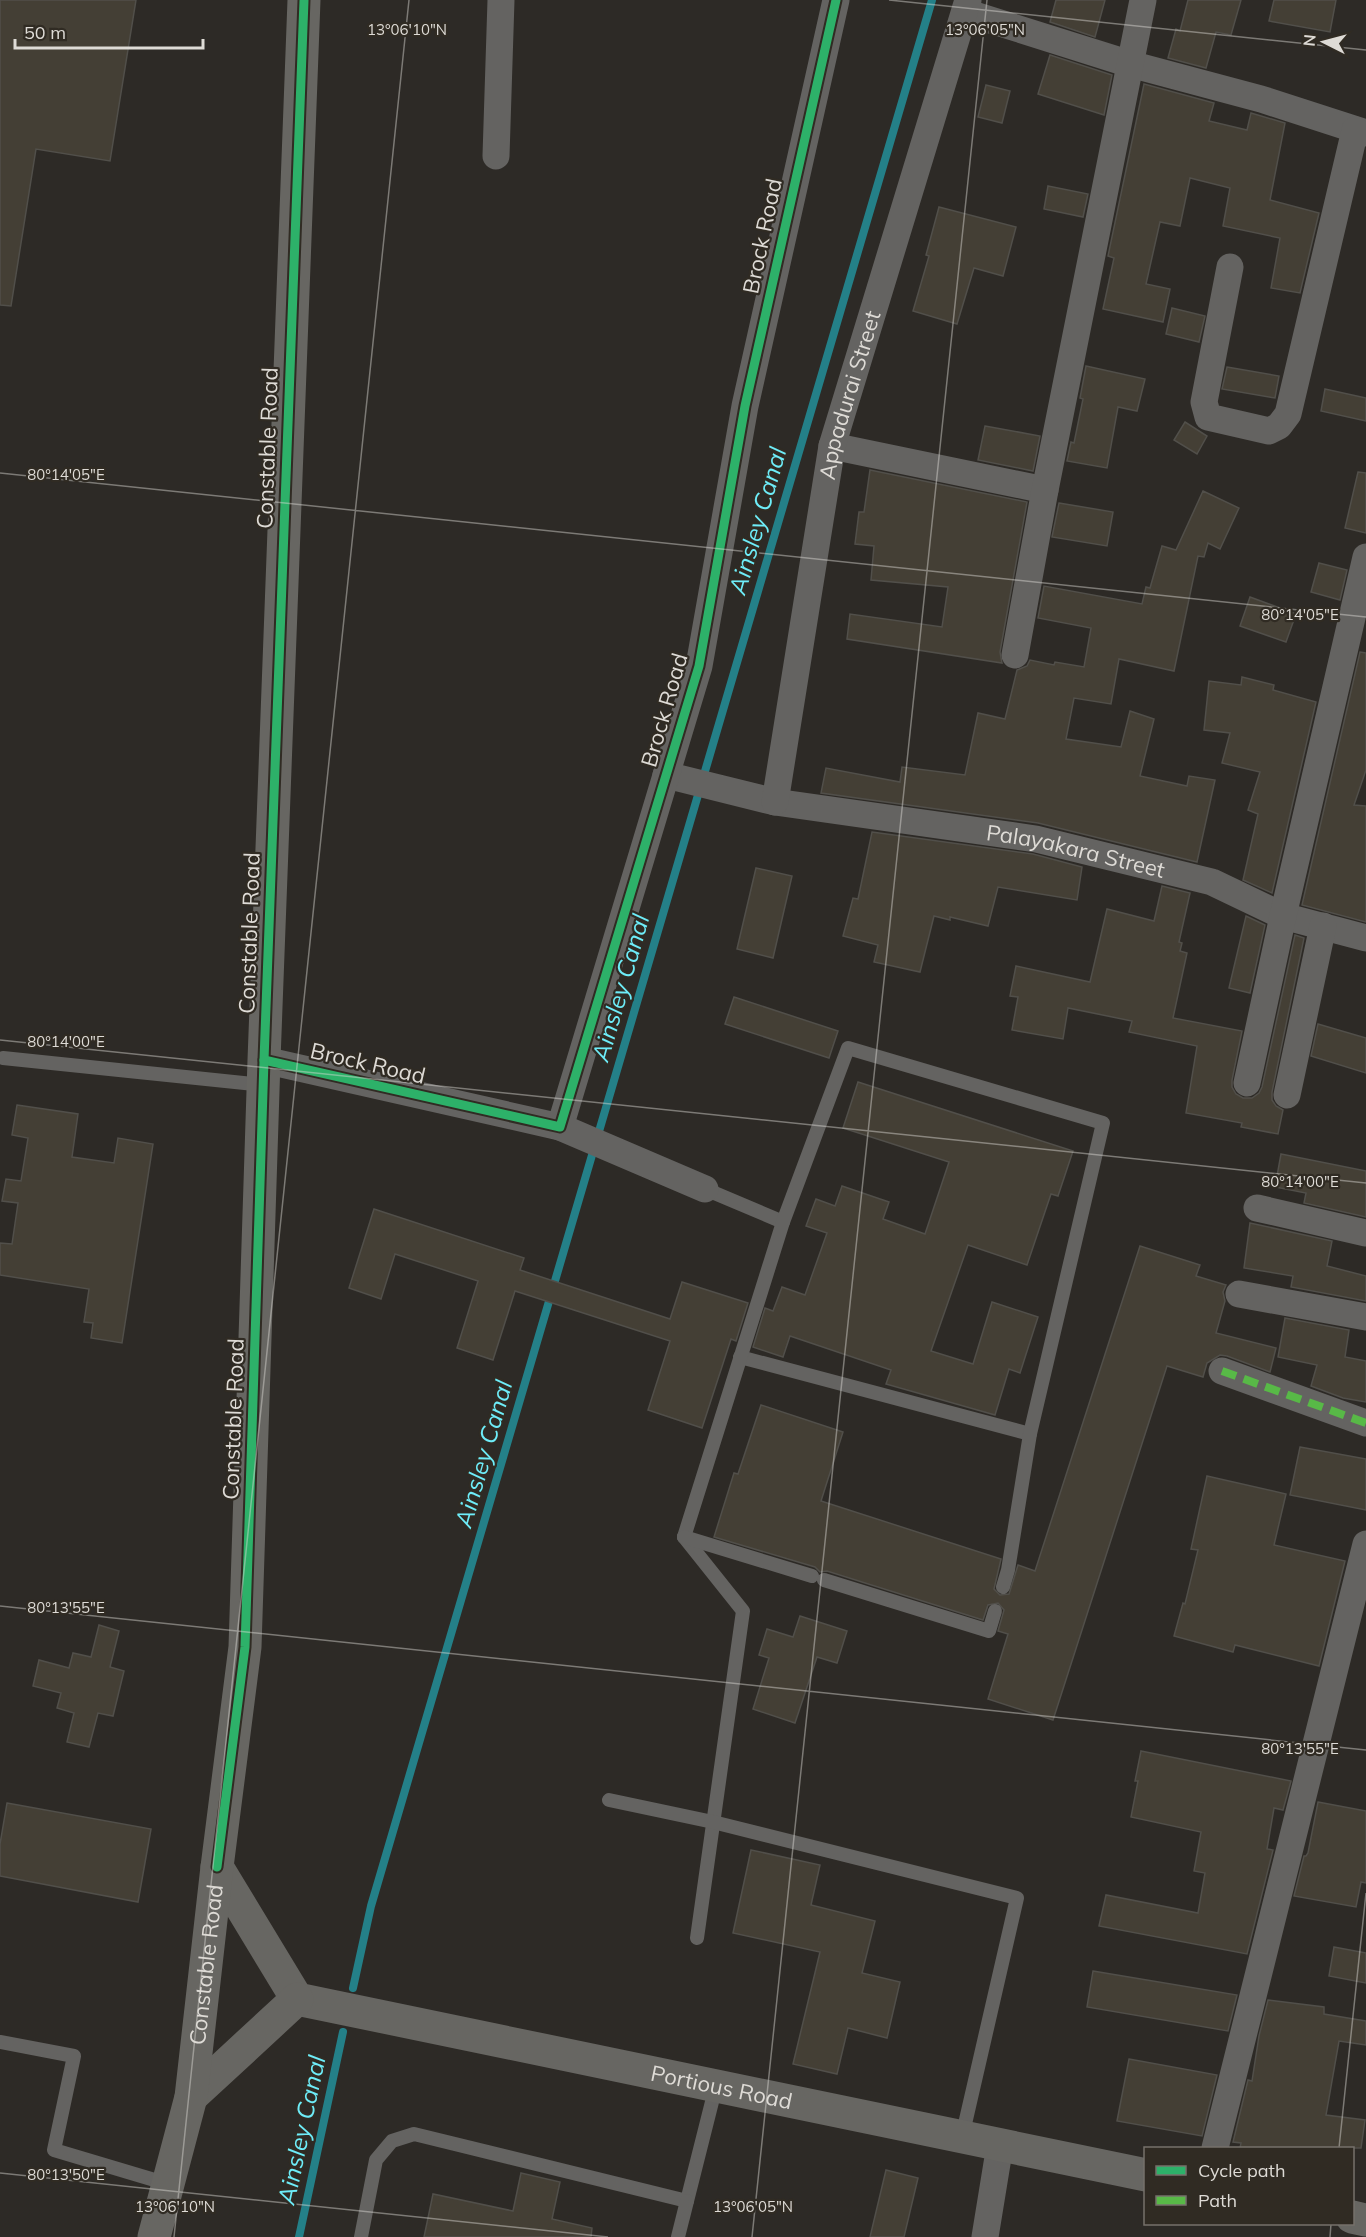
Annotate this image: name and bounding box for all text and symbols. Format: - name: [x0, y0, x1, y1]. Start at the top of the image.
- scale bar: [15, 12, 202, 50]
- north arrow: [1294, 12, 1354, 72]
- text: 13°06'10"N: [367, 20, 447, 39]
- text: 13°06'05"N: [945, 20, 1025, 39]
- text: 50 m: [24, 21, 66, 44]
- text: N: [1299, 33, 1320, 47]
- street label: Brock Road: [736, 176, 788, 296]
- street label: Appadurai Street: [813, 307, 887, 482]
- street label: Constable Road: [250, 367, 284, 529]
- water label: Ainsley Canal: [721, 443, 792, 599]
- text: 80°14'05"E: [27, 465, 105, 484]
- text: 80°14'05"E: [1261, 605, 1339, 624]
- street label: Brock Road: [634, 650, 694, 770]
- street label: Palayakara Street: [985, 818, 1168, 884]
- street label: Constable Road: [232, 852, 266, 1014]
- water label: Ainsley Canal: [584, 910, 655, 1066]
- text: 80°14'00"E: [27, 1032, 105, 1051]
- street label: Brock Road: [308, 1036, 428, 1090]
- text: 80°14'00"E: [1261, 1172, 1339, 1191]
- street label: Constable Road: [216, 1338, 250, 1500]
- water label: Ainsley Canal: [447, 1376, 518, 1532]
- text: 80°13'55"E: [27, 1598, 105, 1617]
- text: 80°13'55"E: [1261, 1739, 1339, 1758]
- street label: Constable Road: [183, 1883, 229, 2047]
- water label: Ainsley Canal: [270, 2052, 332, 2208]
- street label: Portious Road: [648, 2059, 795, 2115]
- legend: [1144, 2147, 1354, 2225]
- text: Cycle path: [1198, 2159, 1285, 2182]
- text: 80°13'50"E: [27, 2165, 105, 2184]
- text: Path: [1198, 2189, 1237, 2212]
- text: 13°06'10"N: [135, 2197, 215, 2216]
- text: 13°06'05"N: [713, 2197, 793, 2216]

